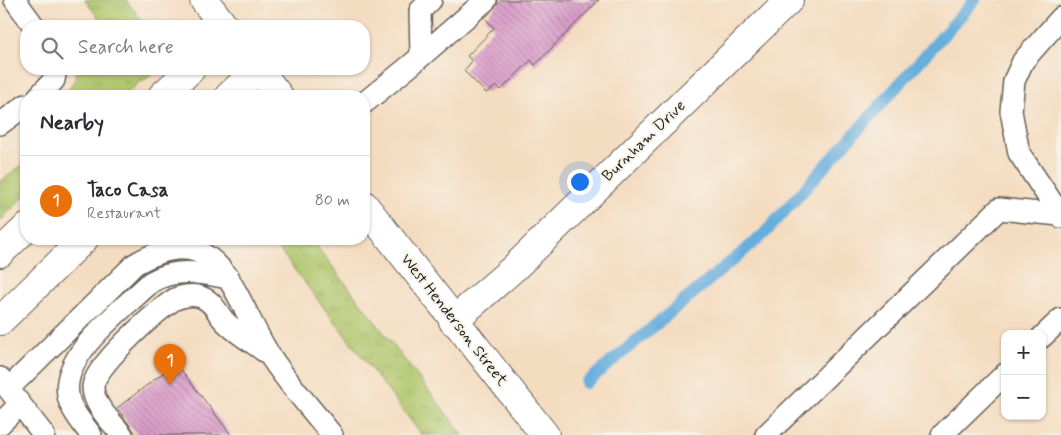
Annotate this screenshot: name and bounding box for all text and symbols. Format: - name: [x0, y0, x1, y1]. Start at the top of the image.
- search box: [20, 20, 370, 75]
- icon: search: [38, 34, 66, 62]
- text: Search here: [78, 35, 174, 60]
- street label: Burnham Drive: [598, 96, 690, 186]
- text: Nearby: [40, 109, 104, 137]
- your location: [567, 169, 593, 195]
- text: Taco Casa: [87, 178, 168, 203]
- text: 1: [52, 190, 60, 211]
- text: 80 m: [315, 190, 350, 211]
- text: Restaurant: [87, 203, 161, 224]
- street label: West Henderson Street: [396, 250, 513, 391]
- map controls: [1001, 330, 1046, 420]
- button: +: [1001, 330, 1046, 375]
- pin: 1: [154, 344, 186, 385]
- button: −: [1001, 375, 1046, 420]

